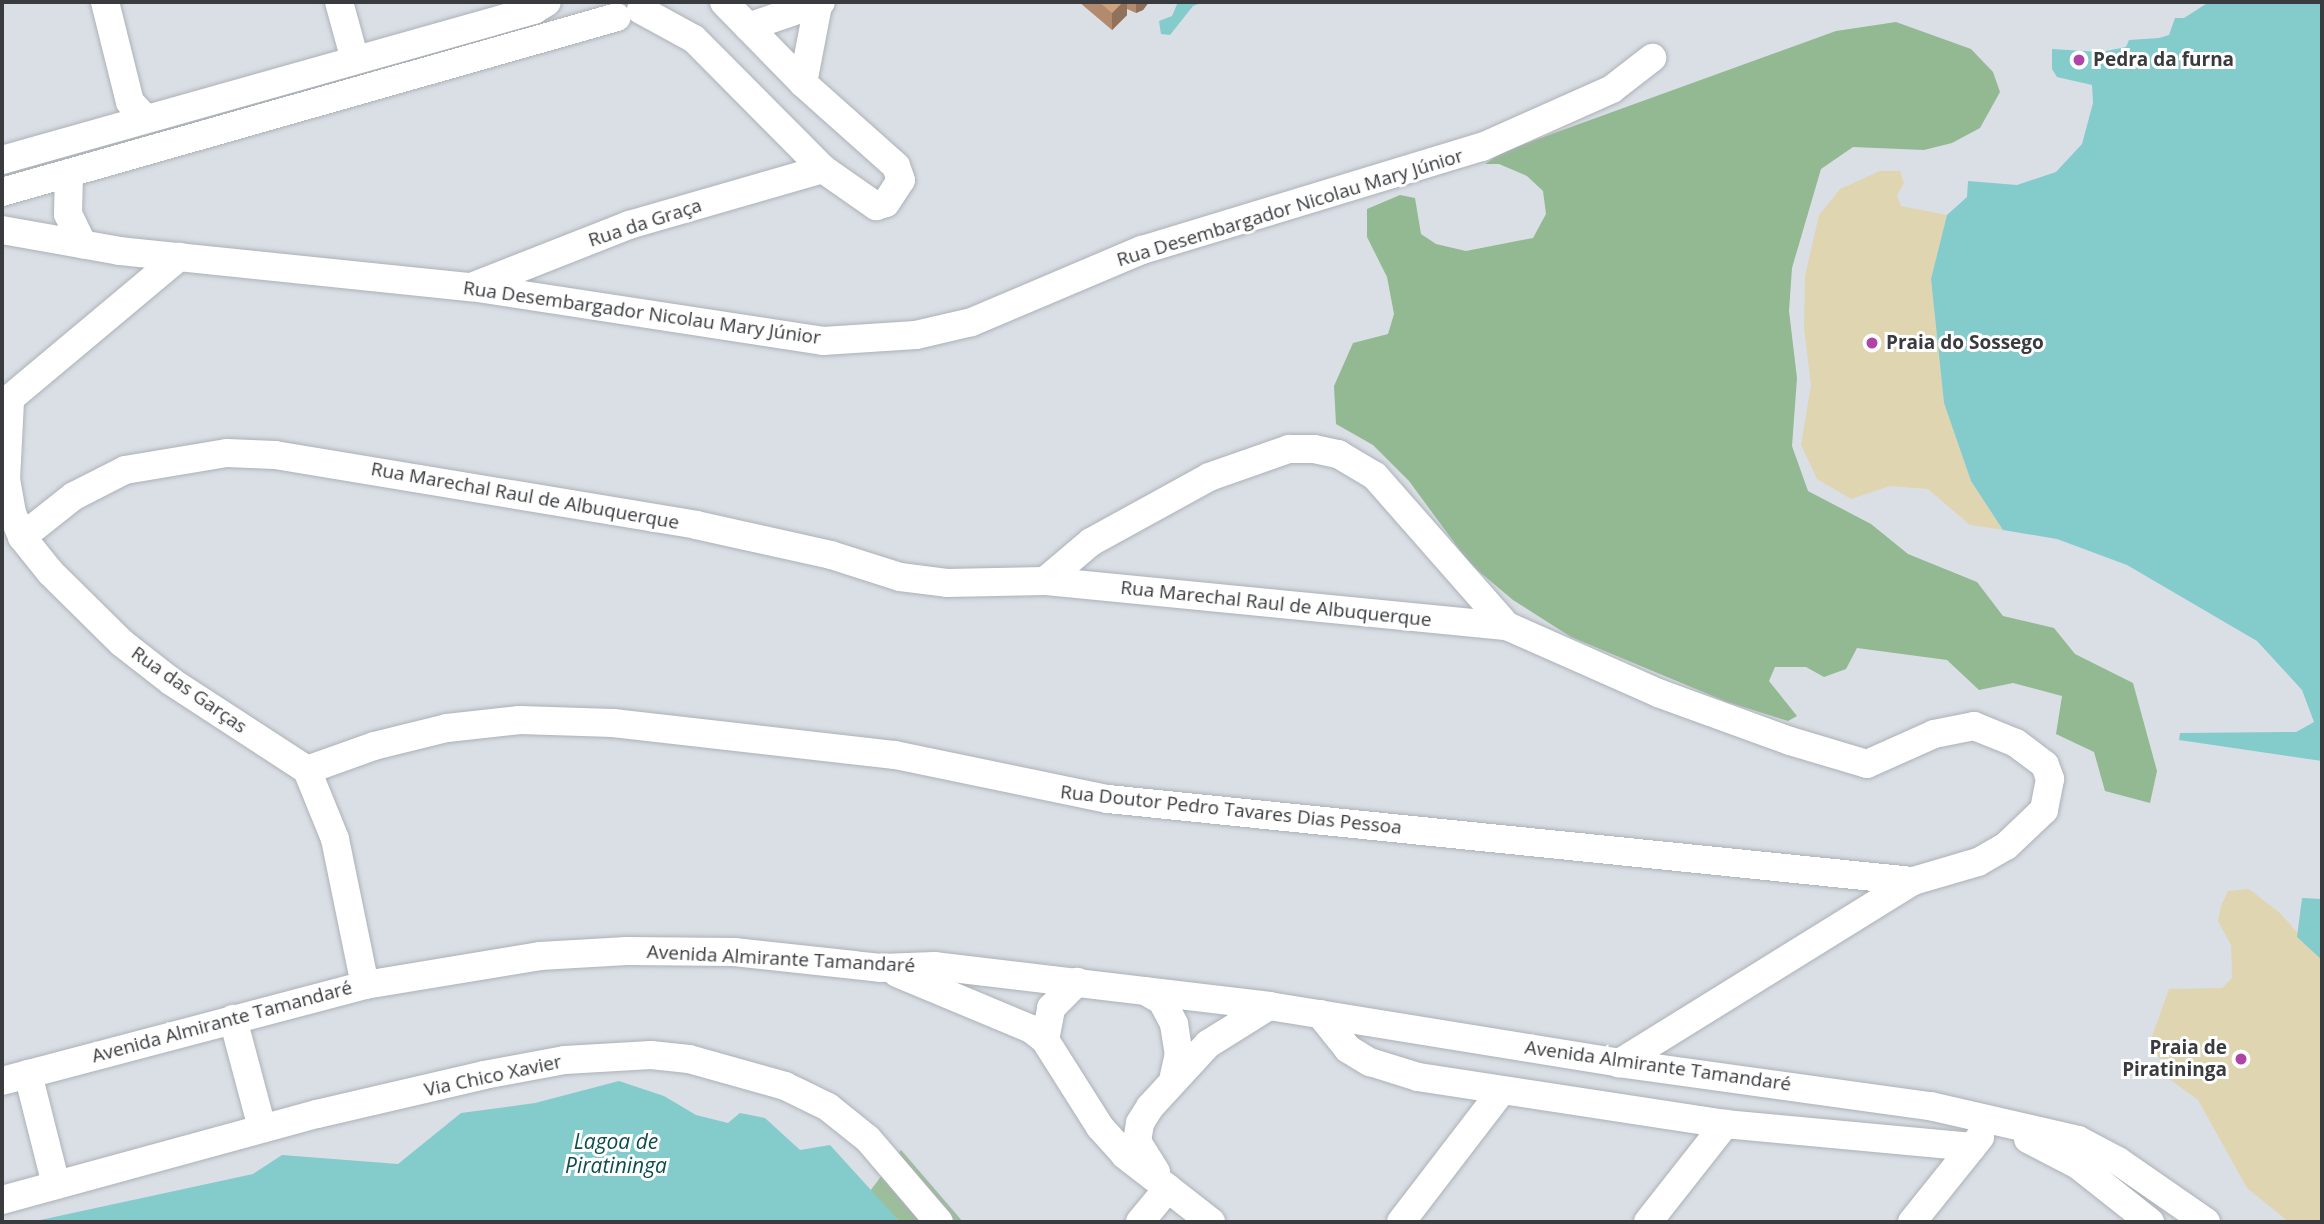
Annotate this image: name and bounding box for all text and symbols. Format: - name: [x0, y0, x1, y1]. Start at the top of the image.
- place label: Pedra da furna: [2093, 49, 2234, 71]
- marker: Pedra da furna: [2071, 52, 2087, 68]
- street label: Rua Desembargador Nicolau Mary Júnior: [1114, 144, 1466, 272]
- street label: Rua da Graça: [585, 194, 705, 252]
- street label: Rua Desembargador Nicolau Mary Júnior: [462, 277, 822, 349]
- place label: Praia do Sossego: [1886, 332, 2044, 354]
- marker: Praia do Sossego: [1864, 335, 1880, 351]
- street label: Rua Marechal Raul de Albuquerque: [369, 458, 681, 534]
- street label: Rua Marechal Raul de Albuquerque: [1119, 576, 1433, 632]
- street label: Rua das Garças: [127, 642, 251, 738]
- street label: Rua Doutor Pedro Tavares Dias Pessoa: [1059, 781, 1403, 839]
- street label: Avenida Almirante Tamandaré: [646, 941, 916, 977]
- street label: Avenida Almirante Tamandaré: [89, 976, 355, 1068]
- street label: Avenida Almirante Tamandaré: [1523, 1036, 1793, 1096]
- place label: Praia de Piratininga: [2122, 1037, 2227, 1081]
- street label: Via Chico Xavier: [422, 1050, 564, 1102]
- marker: Praia de Piratininga: [2233, 1051, 2249, 1067]
- water label: Lagoa de Piratininga: [565, 1128, 667, 1178]

